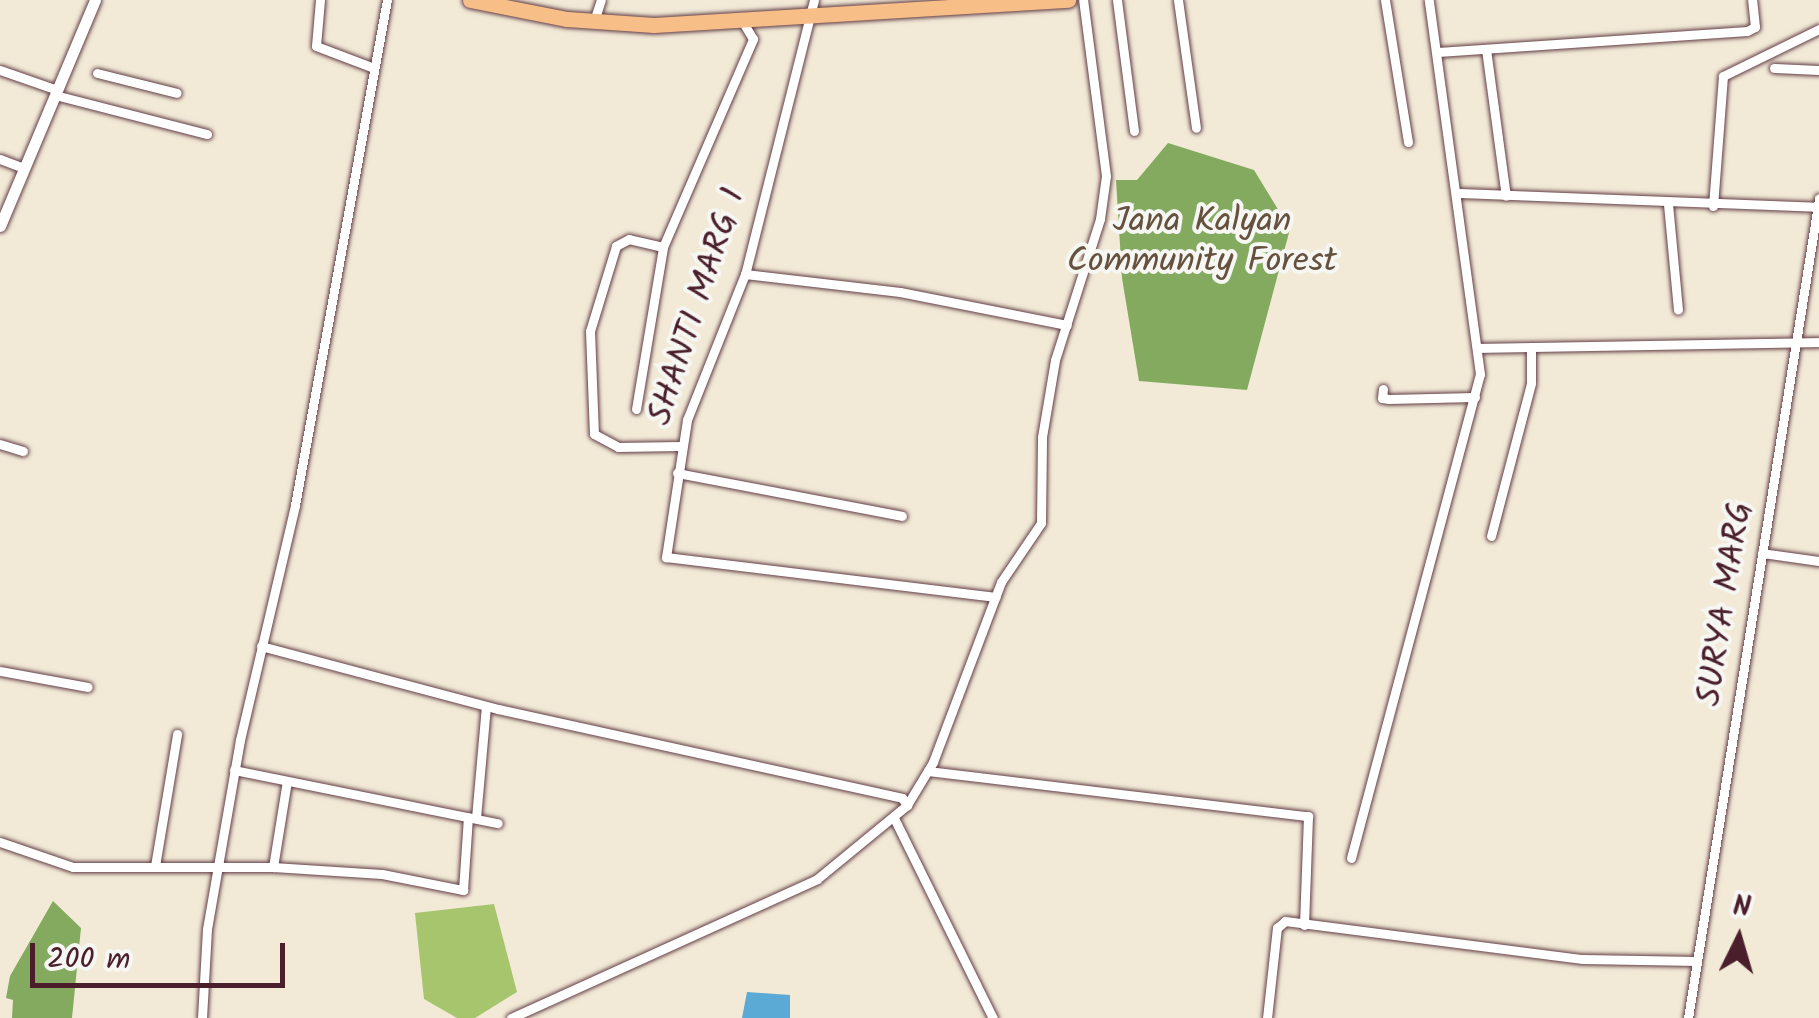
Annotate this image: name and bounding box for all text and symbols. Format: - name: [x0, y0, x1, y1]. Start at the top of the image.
- street label: SHANTI MARG 1: [640, 183, 756, 431]
- park label: Jana Kalyan Community Forest: [1067, 201, 1337, 283]
- street label: SURYA MARG: [1689, 499, 1763, 709]
- text: N: [1731, 884, 1752, 931]
- north arrow: [1689, 888, 1789, 988]
- scale bar: [35, 923, 290, 985]
- text: 200 m: [47, 936, 130, 984]

